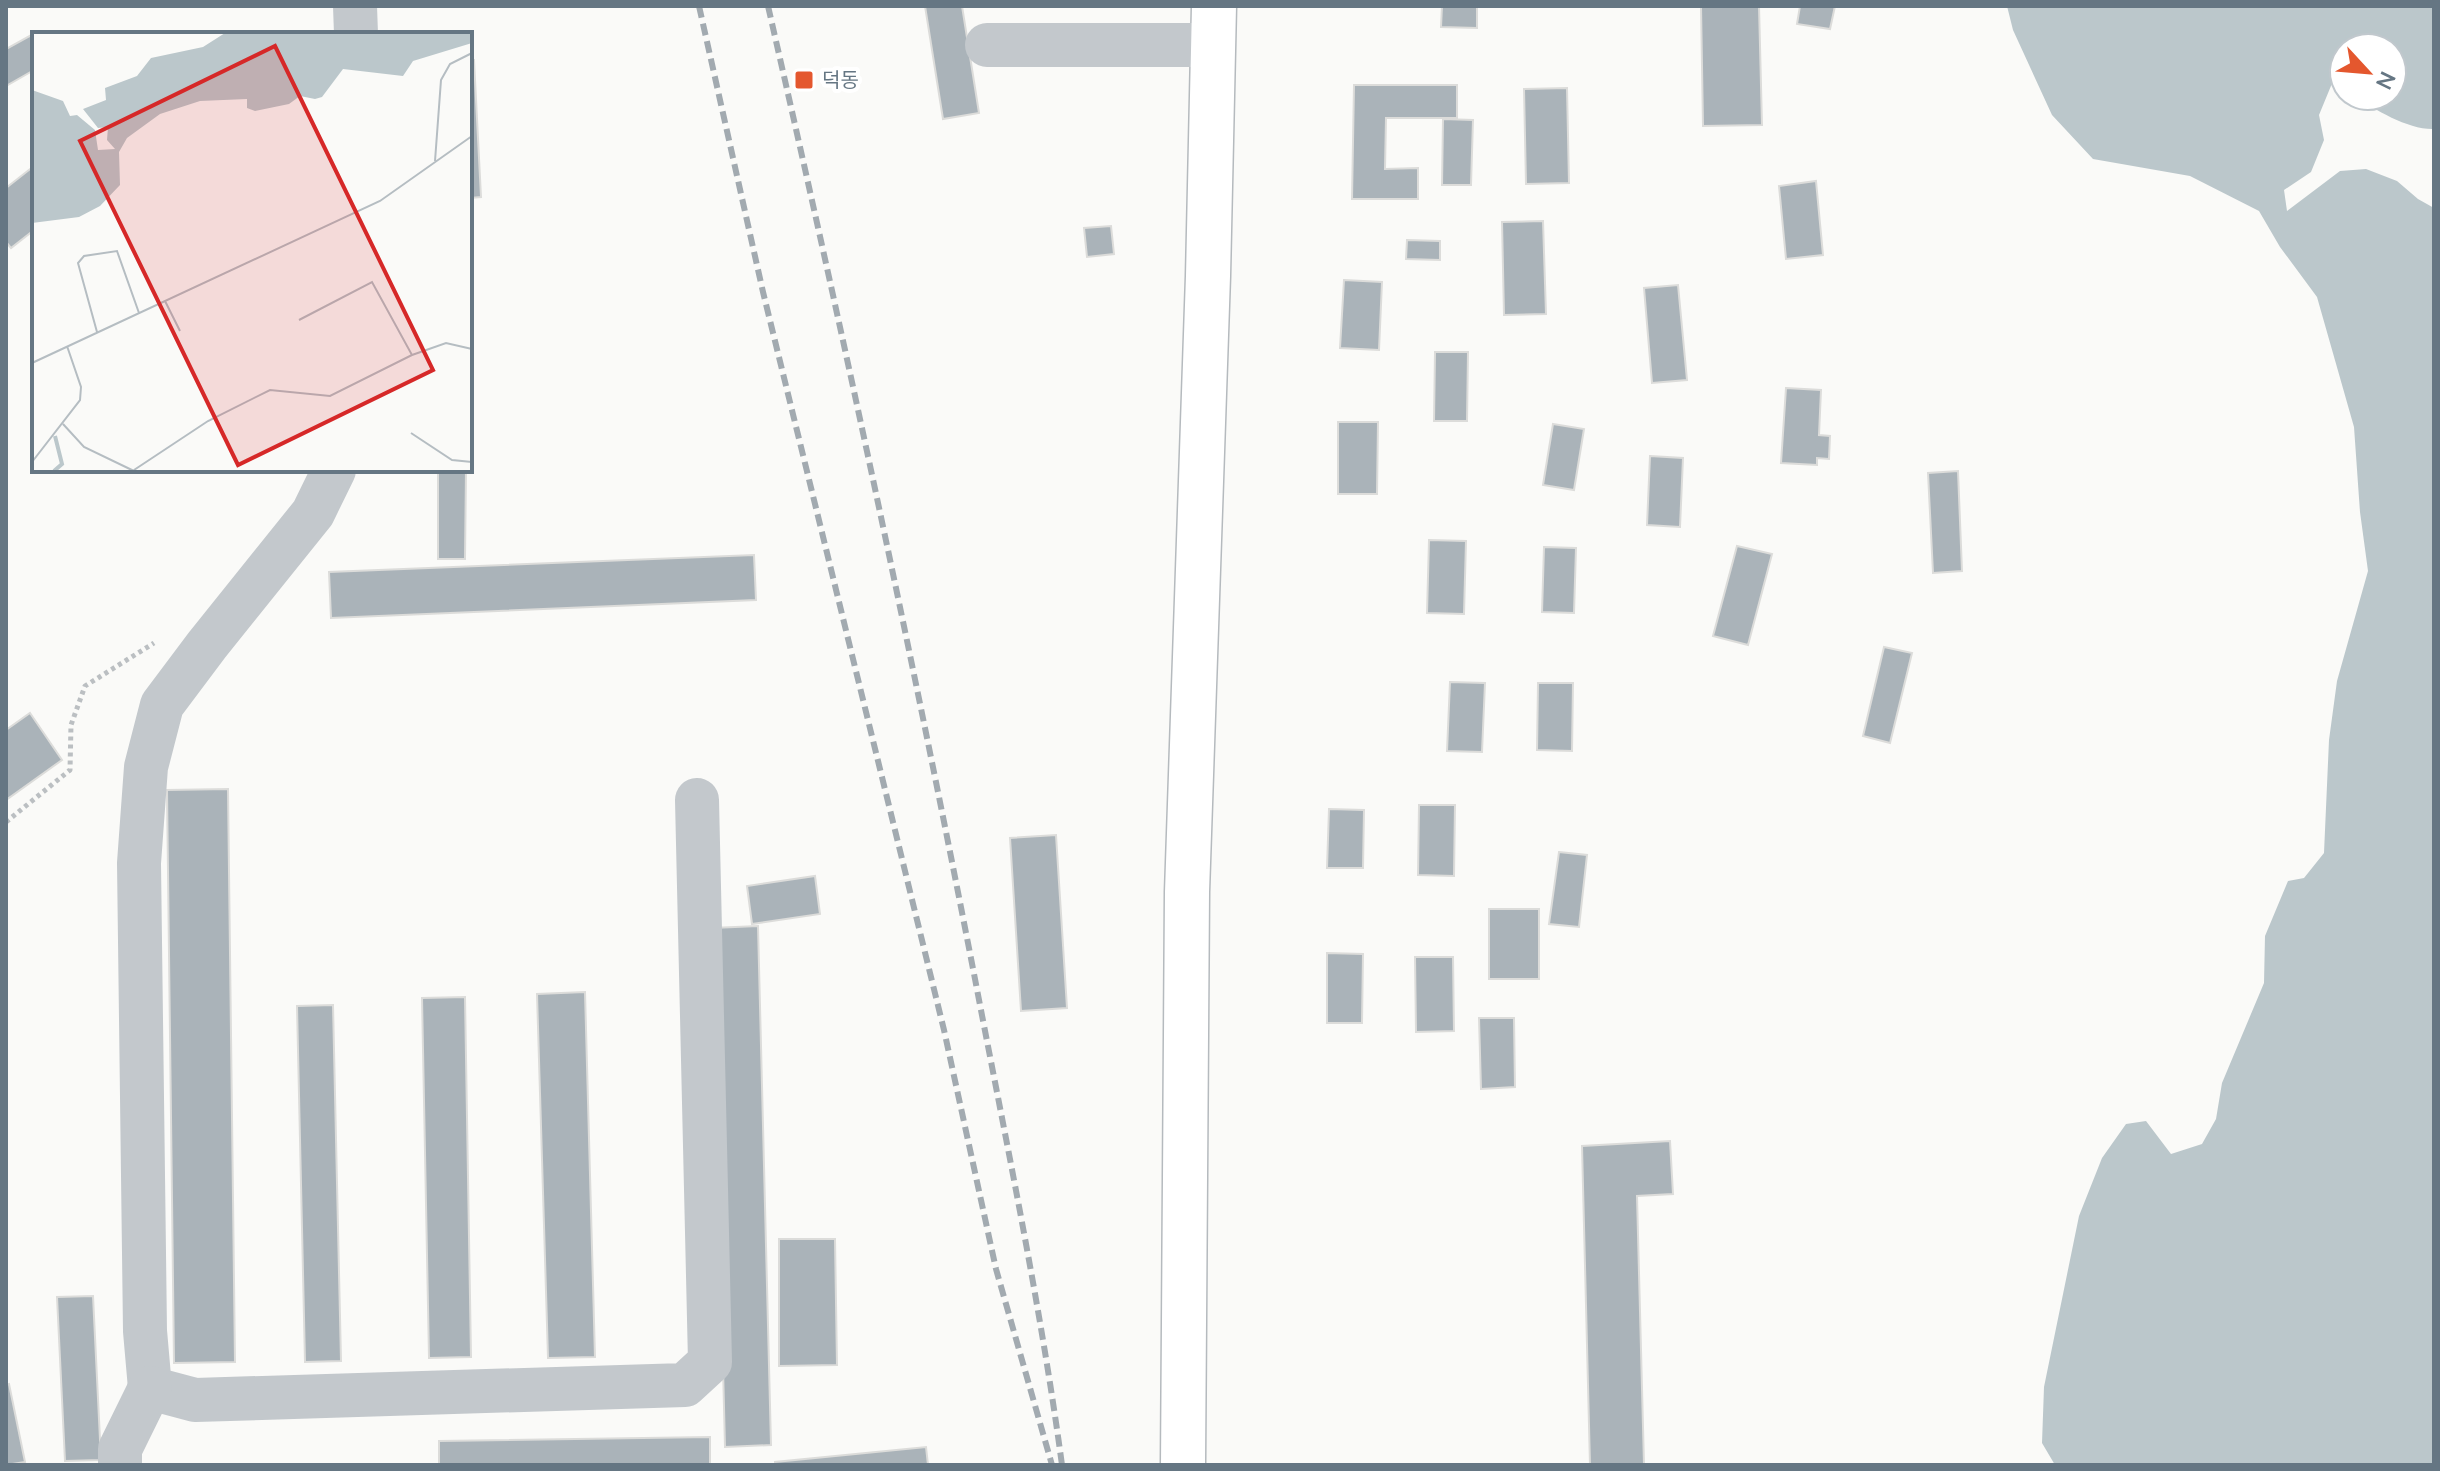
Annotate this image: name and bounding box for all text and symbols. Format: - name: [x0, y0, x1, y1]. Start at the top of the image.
- inset map: [32, 32, 472, 472]
- north arrow: [2328, 32, 2408, 112]
- text: N: [2368, 66, 2402, 94]
- place label: 덕동: [822, 67, 859, 94]
- marker: 덕동: [793, 69, 815, 91]

